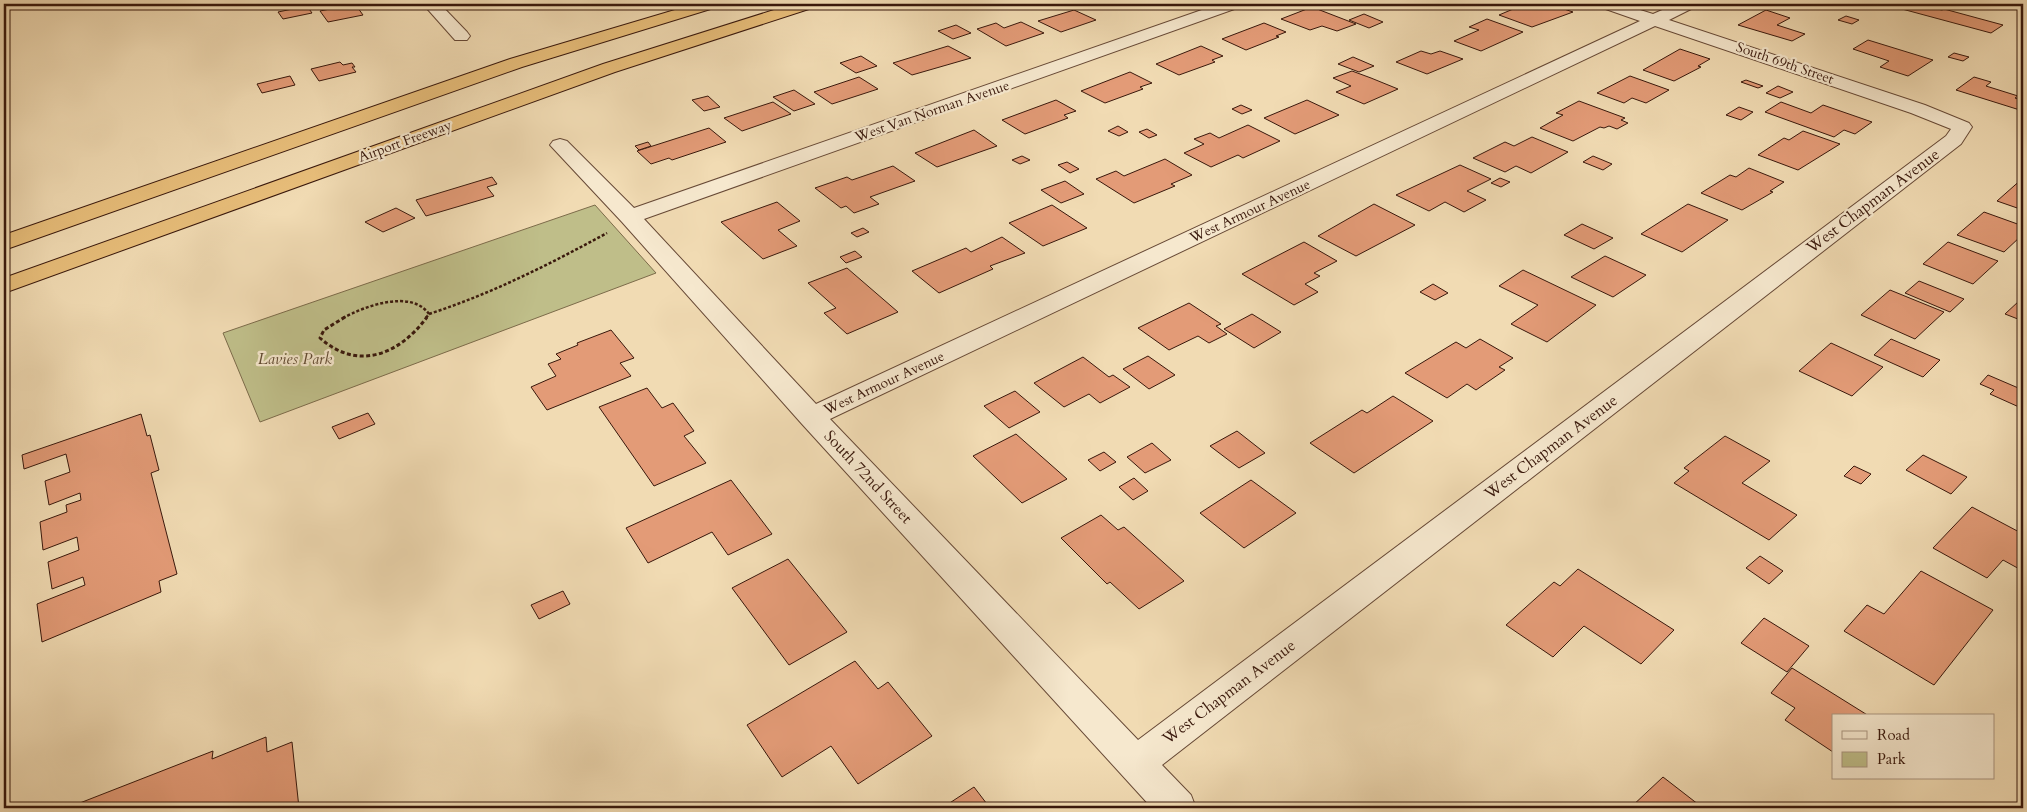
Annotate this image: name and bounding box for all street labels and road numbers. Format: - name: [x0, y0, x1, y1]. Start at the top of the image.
- street label: South 69th Street: [1734, 37, 1837, 89]
- street label: West Van Norman Avenue: [851, 76, 1012, 147]
- street label: Airport Freeway: [356, 115, 455, 167]
- street label: West Chapman Avenue: [1801, 144, 1944, 259]
- street label: West Armour Avenue: [1186, 175, 1313, 248]
- street label: West Armour Avenue: [820, 347, 947, 420]
- street label: West Chapman Avenue: [1479, 390, 1622, 505]
- street label: South 72nd Street: [819, 425, 917, 529]
- street label: West Chapman Avenue: [1157, 635, 1300, 750]

